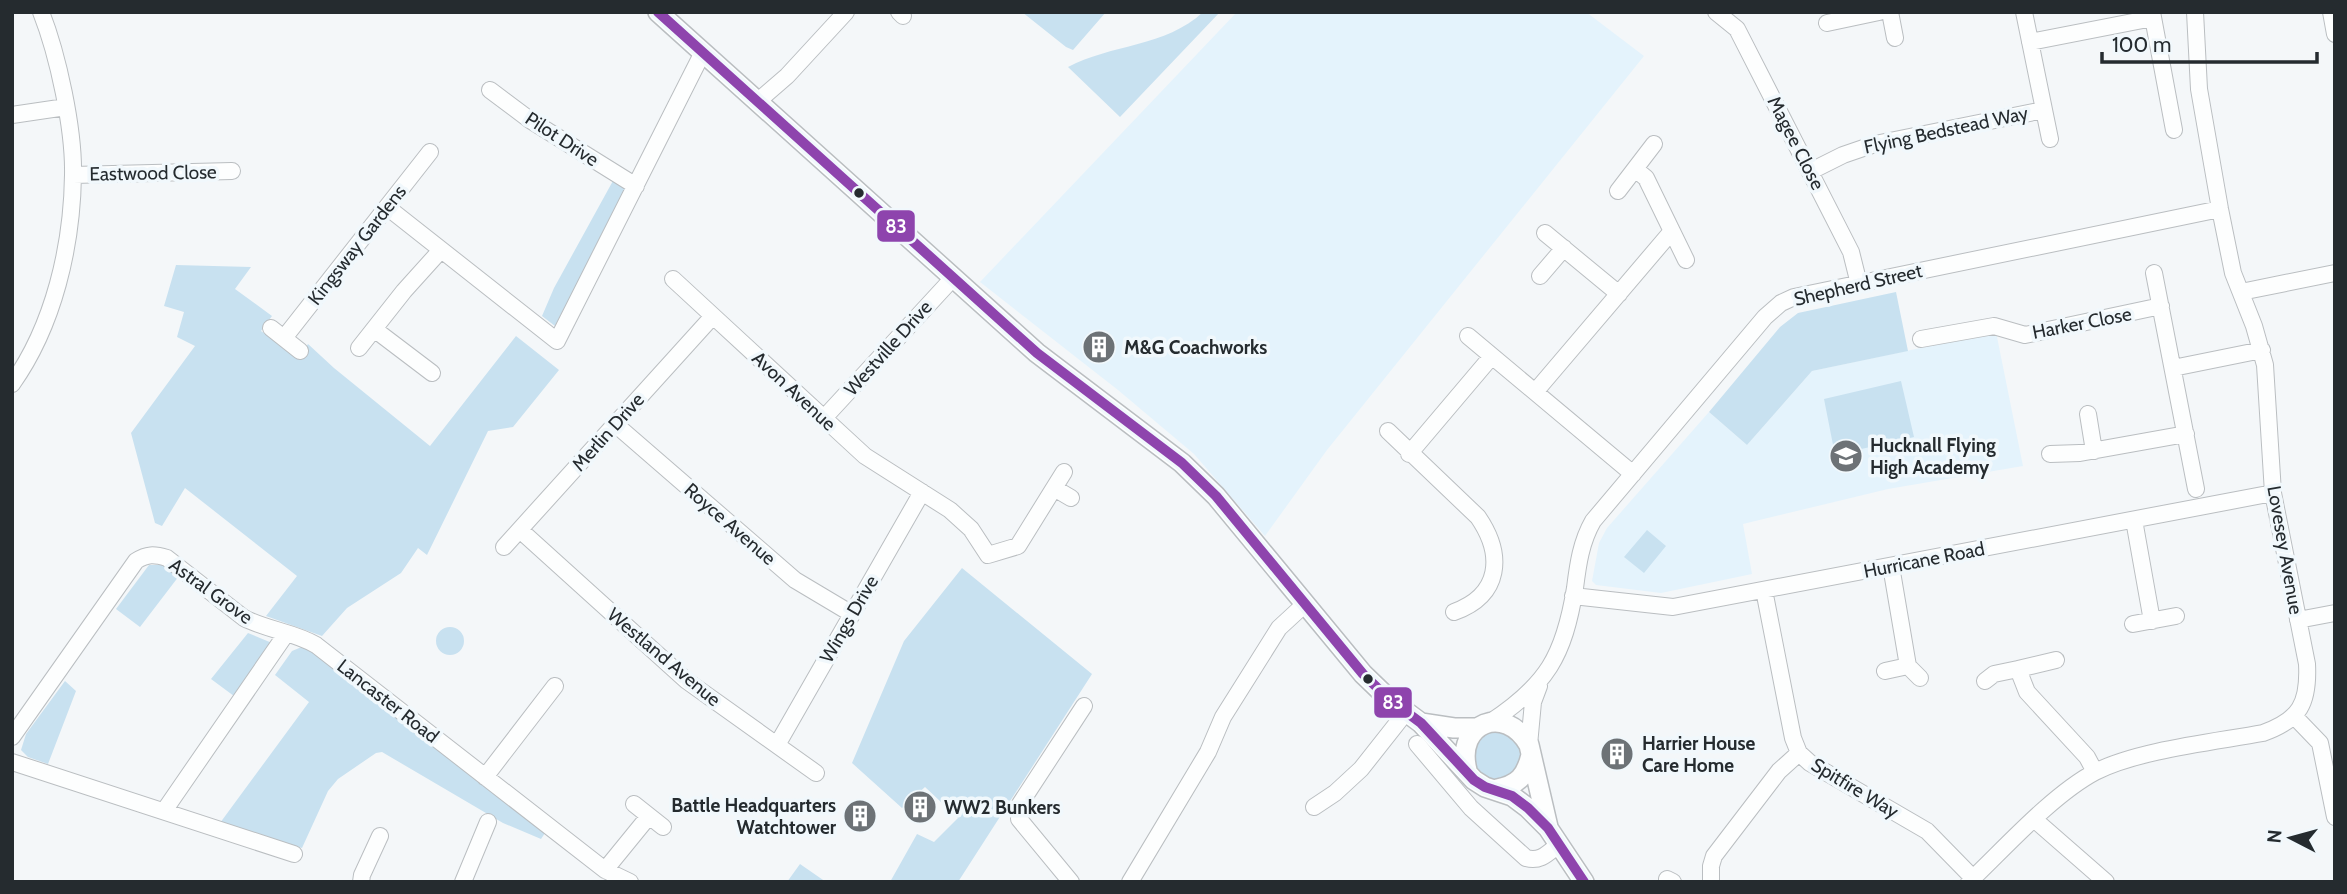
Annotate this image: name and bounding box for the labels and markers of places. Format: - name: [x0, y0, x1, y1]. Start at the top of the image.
- unlabelled marker: [852, 186, 866, 200]
- building icon: M&G Coachworks: [1080, 328, 1118, 366]
- place label: M&G Coachworks: [1124, 336, 1267, 359]
- place label: Hucknall Flying High Academy: [1870, 434, 1996, 479]
- school or university icon: Hucknall Flying High Academy: [1827, 437, 1865, 475]
- unlabelled marker: [1361, 672, 1375, 686]
- place label: Harrier House Care Home: [1642, 732, 1756, 777]
- building icon: Harrier House Care Home: [1598, 735, 1636, 773]
- building icon: WW2 Bunkers: [901, 788, 939, 826]
- place label: Battle Headquarters Watchtower: [671, 794, 837, 839]
- place label: WW2 Bunkers: [944, 796, 1061, 819]
- building icon: Battle Headquarters Watchtower: [841, 797, 879, 835]

